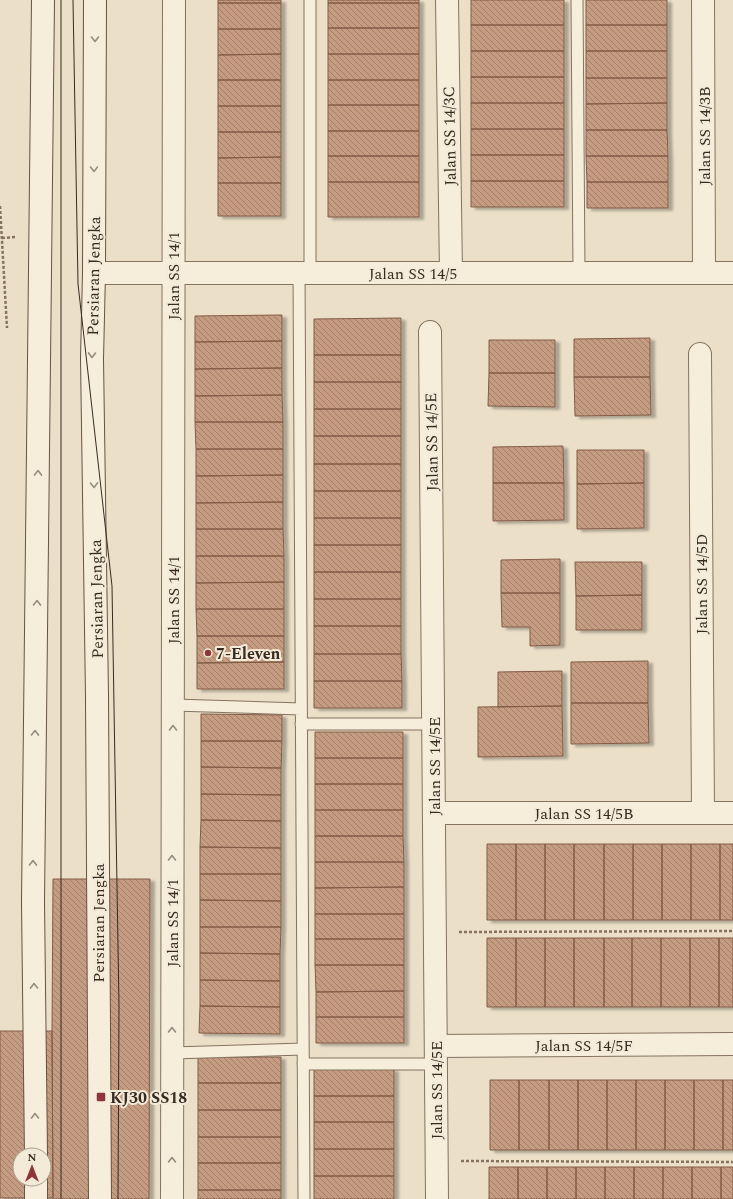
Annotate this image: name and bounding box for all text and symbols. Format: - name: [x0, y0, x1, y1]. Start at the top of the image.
- one-way arrow: [91, 36, 99, 42]
- street label: Jalan SS 14/3C: [437, 86, 463, 186]
- street label: Jalan SS 14/3B: [693, 87, 717, 185]
- one-way arrow: [90, 166, 98, 172]
- street label: Persiaran Jengka: [81, 216, 107, 336]
- street label: Jalan SS 14/1: [162, 232, 186, 320]
- street label: Jalan SS 14/5: [369, 262, 457, 286]
- one-way arrow: [88, 352, 96, 358]
- street label: Jalan SS 14/5E: [419, 392, 445, 492]
- one-way arrow: [34, 470, 42, 476]
- one-way arrow: [90, 482, 98, 488]
- street label: Jalan SS 14/5D: [690, 534, 714, 634]
- street label: Persiaran Jengka: [84, 539, 110, 659]
- street label: Jalan SS 14/1: [162, 556, 186, 644]
- one-way arrow: [32, 600, 41, 606]
- place label: 7-Eleven: [216, 642, 281, 666]
- marker: 7-Eleven: [203, 648, 213, 658]
- street label: Jalan SS 14/5E: [423, 717, 447, 815]
- one-way arrow: [169, 725, 177, 731]
- one-way arrow: [31, 730, 39, 736]
- street label: Jalan SS 14/5B: [535, 802, 633, 826]
- one-way arrow: [168, 855, 176, 861]
- one-way arrow: [29, 860, 37, 866]
- street label: Persiaran Jengka: [87, 863, 111, 983]
- street label: Jalan SS 14/1: [161, 879, 185, 967]
- one-way arrow: [30, 983, 38, 989]
- one-way arrow: [168, 1027, 176, 1033]
- street label: Jalan SS 14/5F: [535, 1034, 633, 1058]
- street label: Jalan SS 14/5E: [425, 1041, 449, 1139]
- place label: KJ30 SS18: [110, 1086, 187, 1110]
- marker: KJ30 SS18: [95, 1091, 107, 1103]
- one-way arrow: [31, 1113, 39, 1119]
- north arrow: [12, 1147, 52, 1187]
- text: N: [28, 1149, 37, 1166]
- one-way arrow: [168, 1157, 176, 1163]

